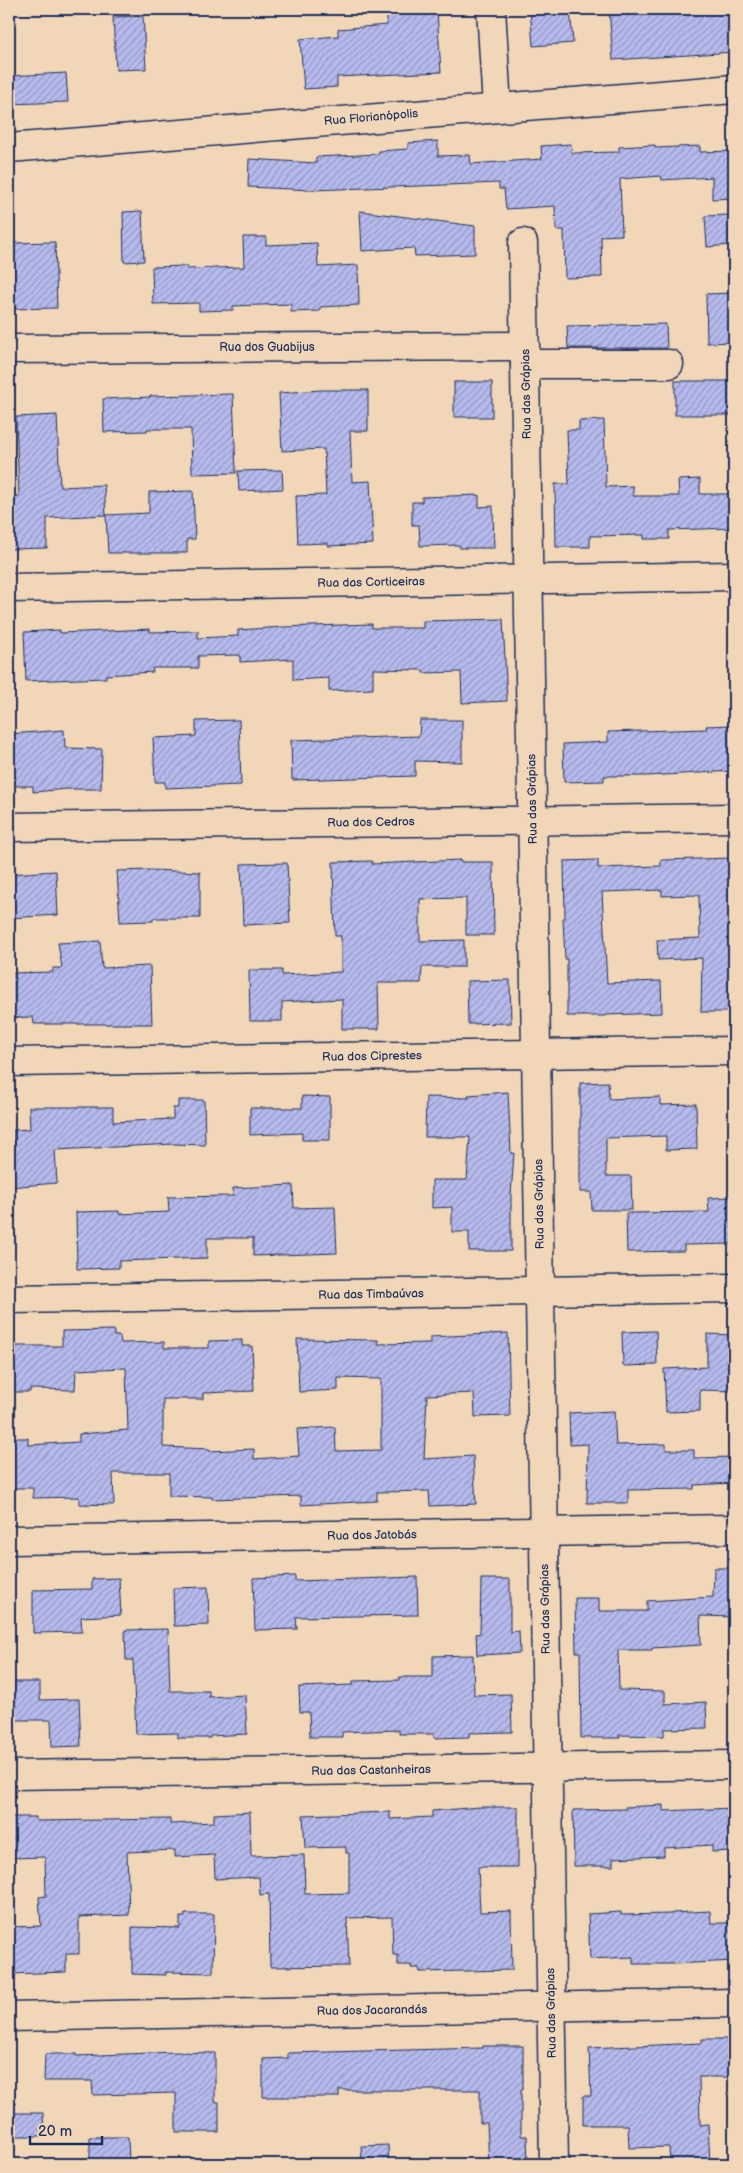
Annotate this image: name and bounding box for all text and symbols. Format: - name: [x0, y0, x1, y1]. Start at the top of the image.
- street label: Rua Florianópolis: [323, 106, 419, 129]
- street label: Rua dos Guabijus: [219, 340, 315, 355]
- street label: Rua das Grápias: [518, 349, 535, 439]
- street label: Rua das Corticeiras: [317, 574, 425, 591]
- street label: Rua das Grápias: [524, 754, 541, 844]
- street label: Rua dos Cedros: [327, 814, 415, 831]
- street label: Rua dos Ciprestes: [322, 1048, 422, 1065]
- street label: Rua das Grápias: [531, 1159, 548, 1249]
- street label: Rua das Timbaúvas: [318, 1286, 424, 1303]
- street label: Rua dos Jatobás: [327, 1527, 417, 1544]
- street label: Rua das Grápias: [537, 1564, 554, 1654]
- street label: Rua das Castanheiras: [311, 1762, 431, 1779]
- street label: Rua das Grápias: [543, 1968, 560, 2058]
- street label: Rua dos Jacarandás: [317, 2002, 428, 2019]
- scale bar: [30, 2113, 102, 2145]
- text: 20 m: [38, 2122, 72, 2141]

